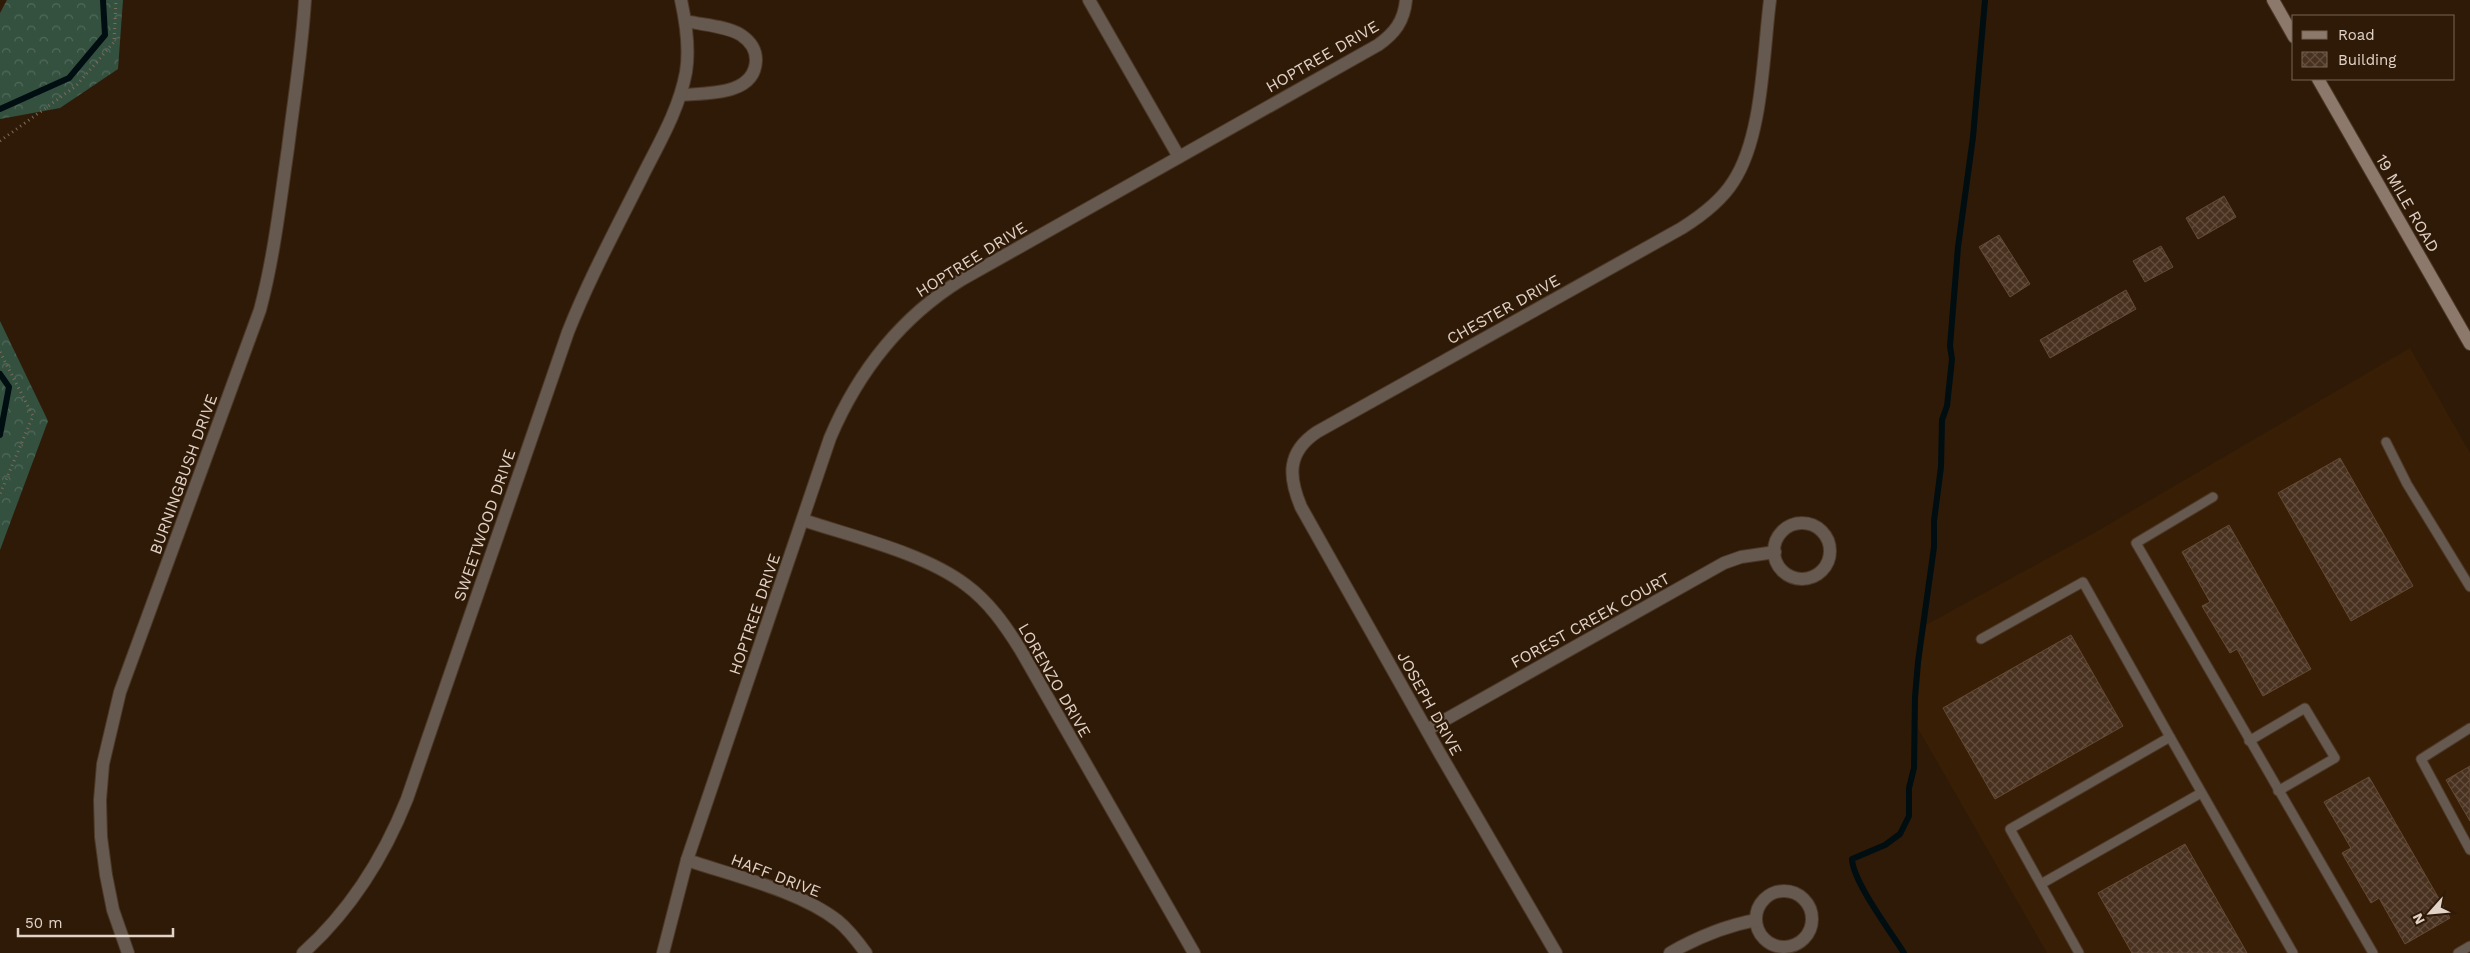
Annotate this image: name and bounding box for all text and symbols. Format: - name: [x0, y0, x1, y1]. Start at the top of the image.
- legend: [2292, 15, 2455, 80]
- street label: HOPTREE DRIVE: [1262, 16, 1382, 96]
- text: Road: [2338, 26, 2375, 44]
- text: Building: [2338, 51, 2396, 69]
- street label: 19 MILE ROAD: [2372, 151, 2443, 255]
- street label: HOPTREE DRIVE: [912, 218, 1030, 301]
- street label: CHESTER DRIVE: [1443, 271, 1563, 348]
- street label: BURNINGBUSH DRIVE: [146, 392, 221, 557]
- street label: SWEETWOOD DRIVE: [450, 447, 519, 604]
- street label: HOPTREE DRIVE: [725, 551, 784, 677]
- street label: FOREST CREEK COURT: [1507, 569, 1673, 672]
- street label: LORENZO DRIVE: [1014, 620, 1095, 741]
- street label: JOSEPH DRIVE: [1393, 648, 1466, 759]
- street label: HAFF DRIVE: [728, 850, 823, 901]
- north arrow: [2405, 888, 2455, 938]
- scale bar: [18, 906, 172, 938]
- text: N: [2409, 911, 2428, 927]
- text: 50 m: [25, 914, 62, 932]

